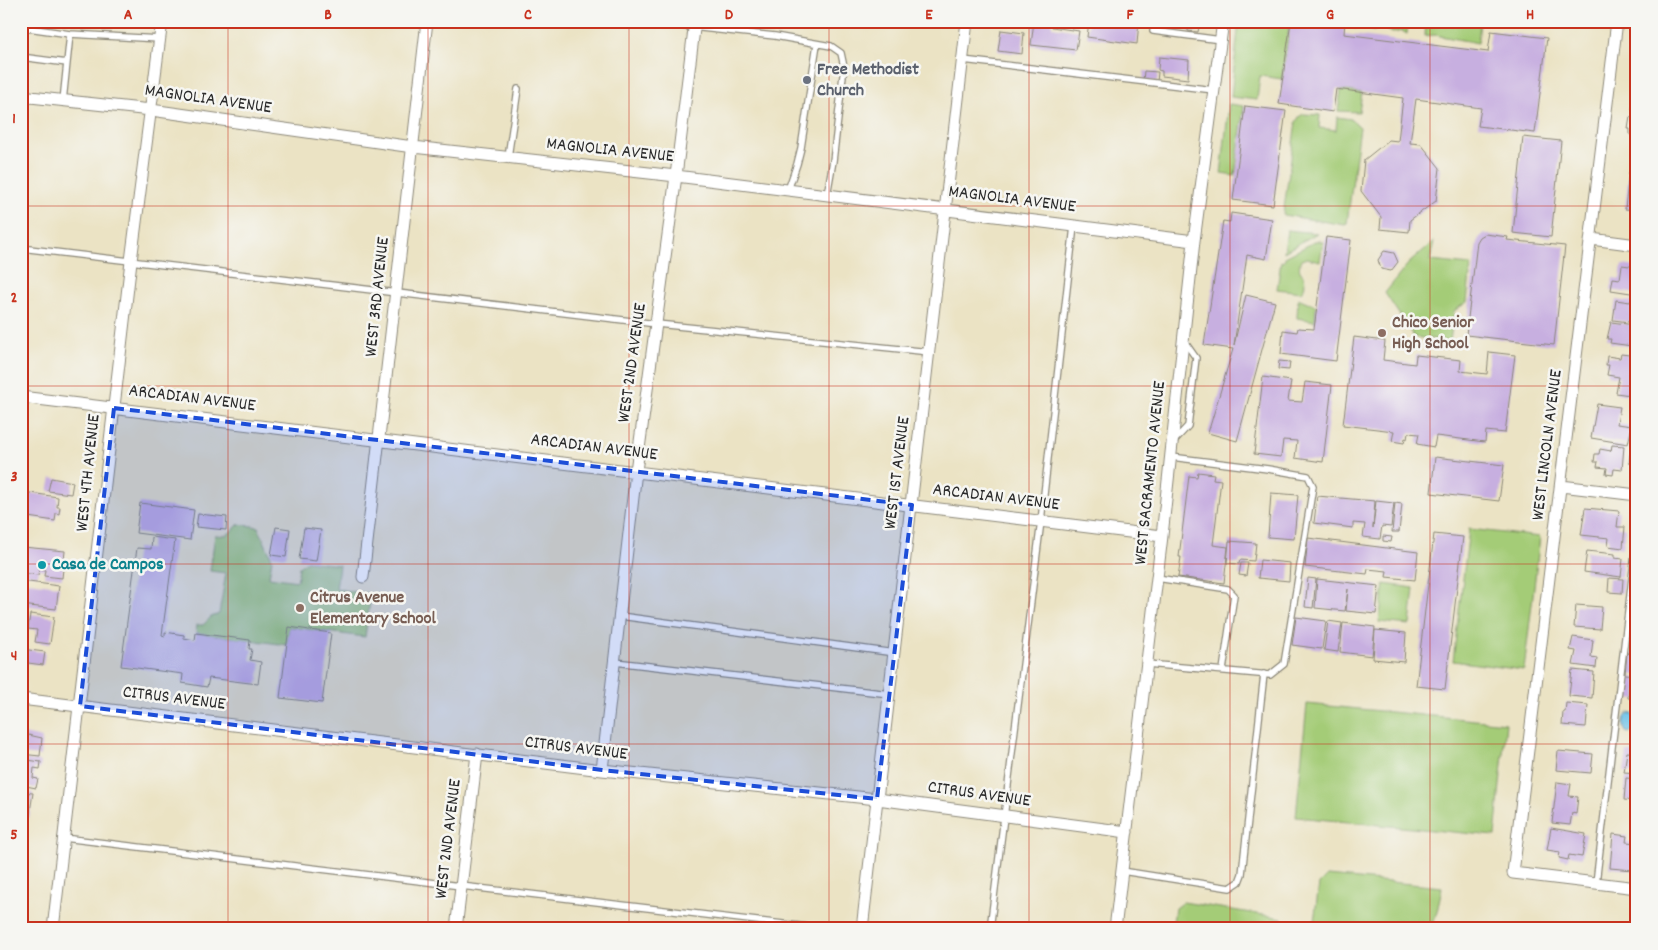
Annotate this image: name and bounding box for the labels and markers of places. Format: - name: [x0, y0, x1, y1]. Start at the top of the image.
- place label: Free Methodist Church: [817, 58, 919, 104]
- marker: Free Methodist Church: [801, 74, 813, 86]
- place label: Chico Senior High School: [1392, 311, 1474, 357]
- marker: Chico Senior High School: [1376, 327, 1388, 339]
- place label: Casa de Campos: [52, 553, 164, 578]
- marker: Casa de Campos: [36, 559, 48, 571]
- place label: Citrus Avenue Elementary School: [310, 586, 437, 632]
- marker: Citrus Avenue Elementary School: [294, 602, 306, 614]

